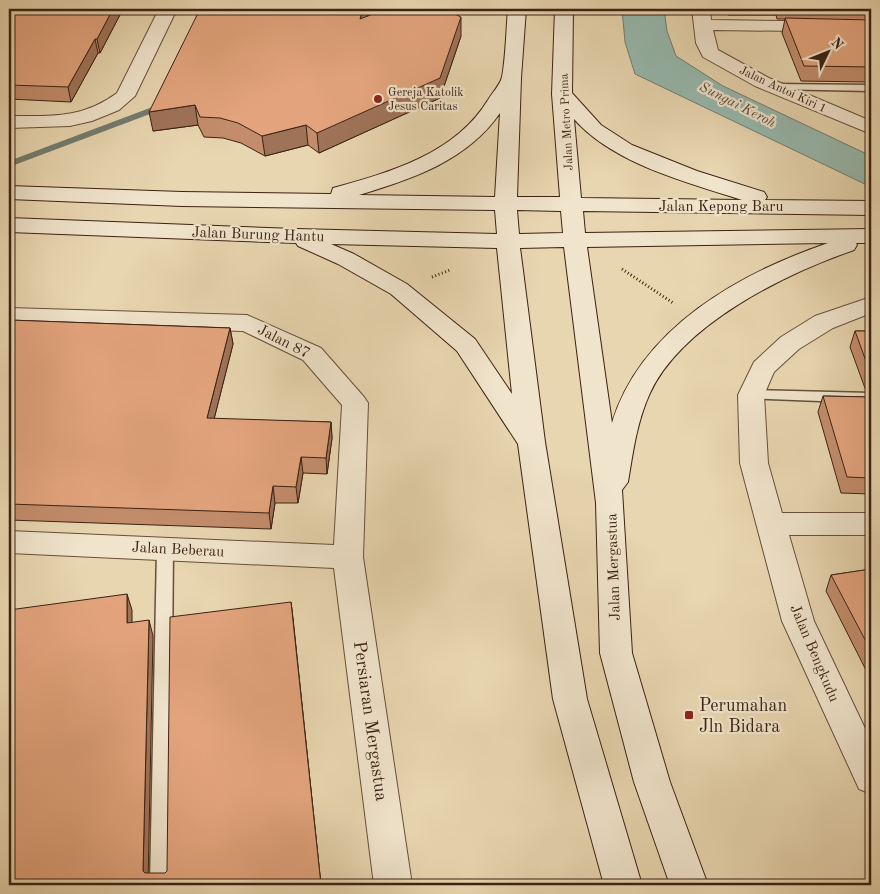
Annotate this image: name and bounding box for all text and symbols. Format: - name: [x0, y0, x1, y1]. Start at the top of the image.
- north arrow: [802, 28, 852, 78]
- text: N: [828, 35, 846, 53]
- street label: Jalan Antoi Kiri 1: [737, 64, 828, 115]
- street label: Jalan Metro Prima: [558, 73, 576, 171]
- water label: Sungai Keroh: [697, 80, 778, 131]
- place label: Gereja Katolik Jesus Caritas: [388, 87, 464, 113]
- marker: Gereja Katolik Jesus Caritas: [372, 93, 384, 105]
- street label: Jalan Kepong Baru: [658, 200, 784, 215]
- street label: Jalan Burung Hantu: [191, 226, 325, 245]
- street label: Jalan 87: [255, 323, 312, 362]
- street label: Jalan Mergastua: [605, 512, 624, 621]
- street label: Jalan Beberau: [131, 541, 225, 560]
- street label: Jalan Bengkudu: [786, 603, 841, 705]
- street label: Persiaran Mergastua: [350, 640, 390, 802]
- place label: Perumahan Jln Bidara: [699, 697, 787, 736]
- marker: Perumahan Jln Bidara: [683, 709, 695, 721]

